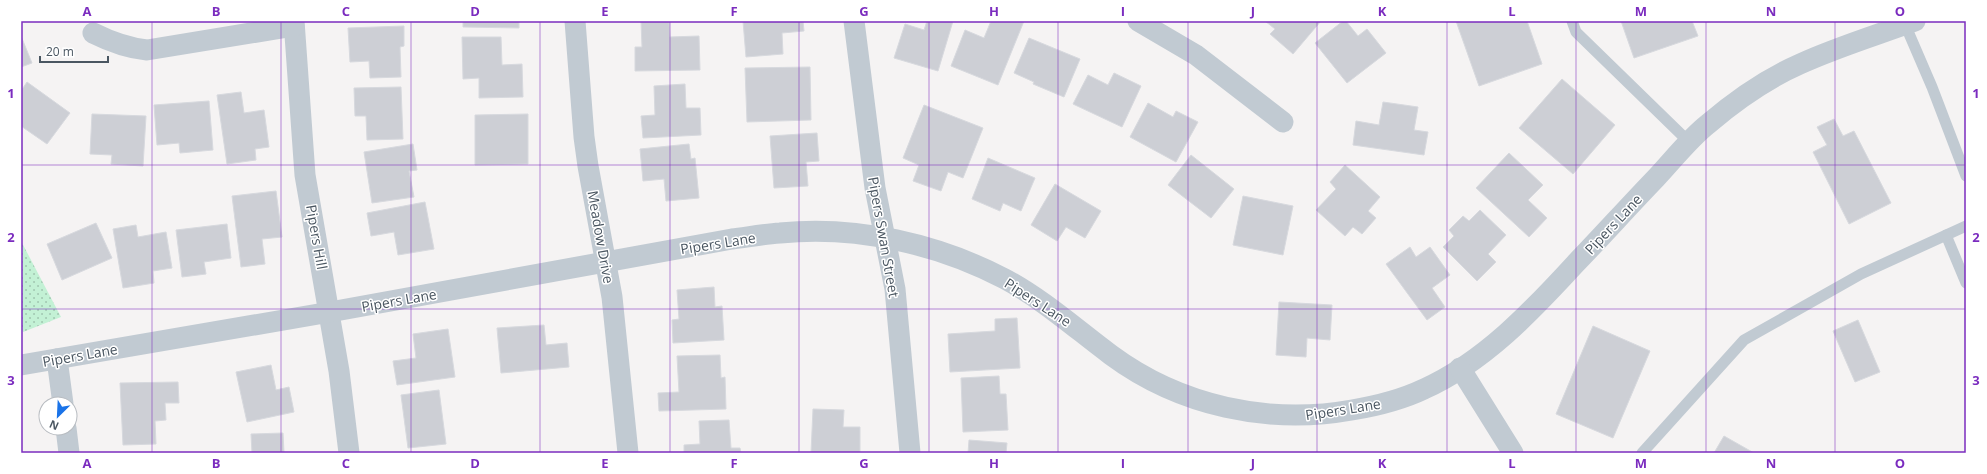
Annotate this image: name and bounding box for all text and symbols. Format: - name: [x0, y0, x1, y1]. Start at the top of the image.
- text: A: [83, 2, 92, 20]
- text: B: [212, 2, 221, 20]
- text: C: [342, 2, 350, 20]
- text: D: [470, 2, 480, 20]
- text: E: [601, 2, 609, 20]
- text: F: [730, 2, 738, 20]
- text: G: [859, 2, 869, 20]
- text: H: [989, 2, 999, 20]
- text: I: [1121, 2, 1125, 20]
- text: J: [1250, 2, 1255, 20]
- text: K: [1378, 2, 1387, 20]
- text: L: [1508, 2, 1516, 20]
- text: M: [1635, 2, 1647, 20]
- text: N: [1766, 2, 1776, 20]
- text: O: [1895, 2, 1905, 20]
- scale bar: [40, 38, 108, 64]
- text: 20 m: [46, 43, 74, 60]
- text: 1: [7, 84, 15, 102]
- text: 1: [1972, 84, 1980, 102]
- street label: Pipers Swan Street: [864, 175, 904, 299]
- street label: Meadow Drive: [583, 189, 619, 285]
- street label: Pipers Lane: [1580, 190, 1646, 258]
- street label: Pipers Hill: [302, 203, 332, 271]
- text: 2: [7, 228, 15, 246]
- street label: Pipers Lane: [679, 228, 757, 258]
- text: 2: [1972, 228, 1980, 246]
- street label: Pipers Lane: [1001, 273, 1075, 331]
- street label: Pipers Lane: [360, 284, 438, 316]
- street label: Pipers Lane: [41, 339, 119, 371]
- text: 3: [7, 371, 15, 389]
- text: 3: [1972, 371, 1980, 389]
- street label: Pipers Lane: [1304, 394, 1382, 424]
- north arrow: [38, 396, 78, 436]
- text: N: [47, 417, 61, 434]
- text: A: [83, 454, 92, 472]
- text: B: [212, 454, 221, 472]
- text: C: [342, 454, 350, 472]
- text: D: [470, 454, 480, 472]
- text: E: [601, 454, 609, 472]
- text: F: [730, 454, 738, 472]
- text: G: [859, 454, 869, 472]
- text: H: [989, 454, 999, 472]
- text: I: [1121, 454, 1125, 472]
- text: J: [1250, 454, 1255, 472]
- text: K: [1378, 454, 1387, 472]
- text: L: [1508, 454, 1516, 472]
- text: M: [1635, 454, 1647, 472]
- text: N: [1766, 454, 1776, 472]
- text: O: [1895, 454, 1905, 472]

